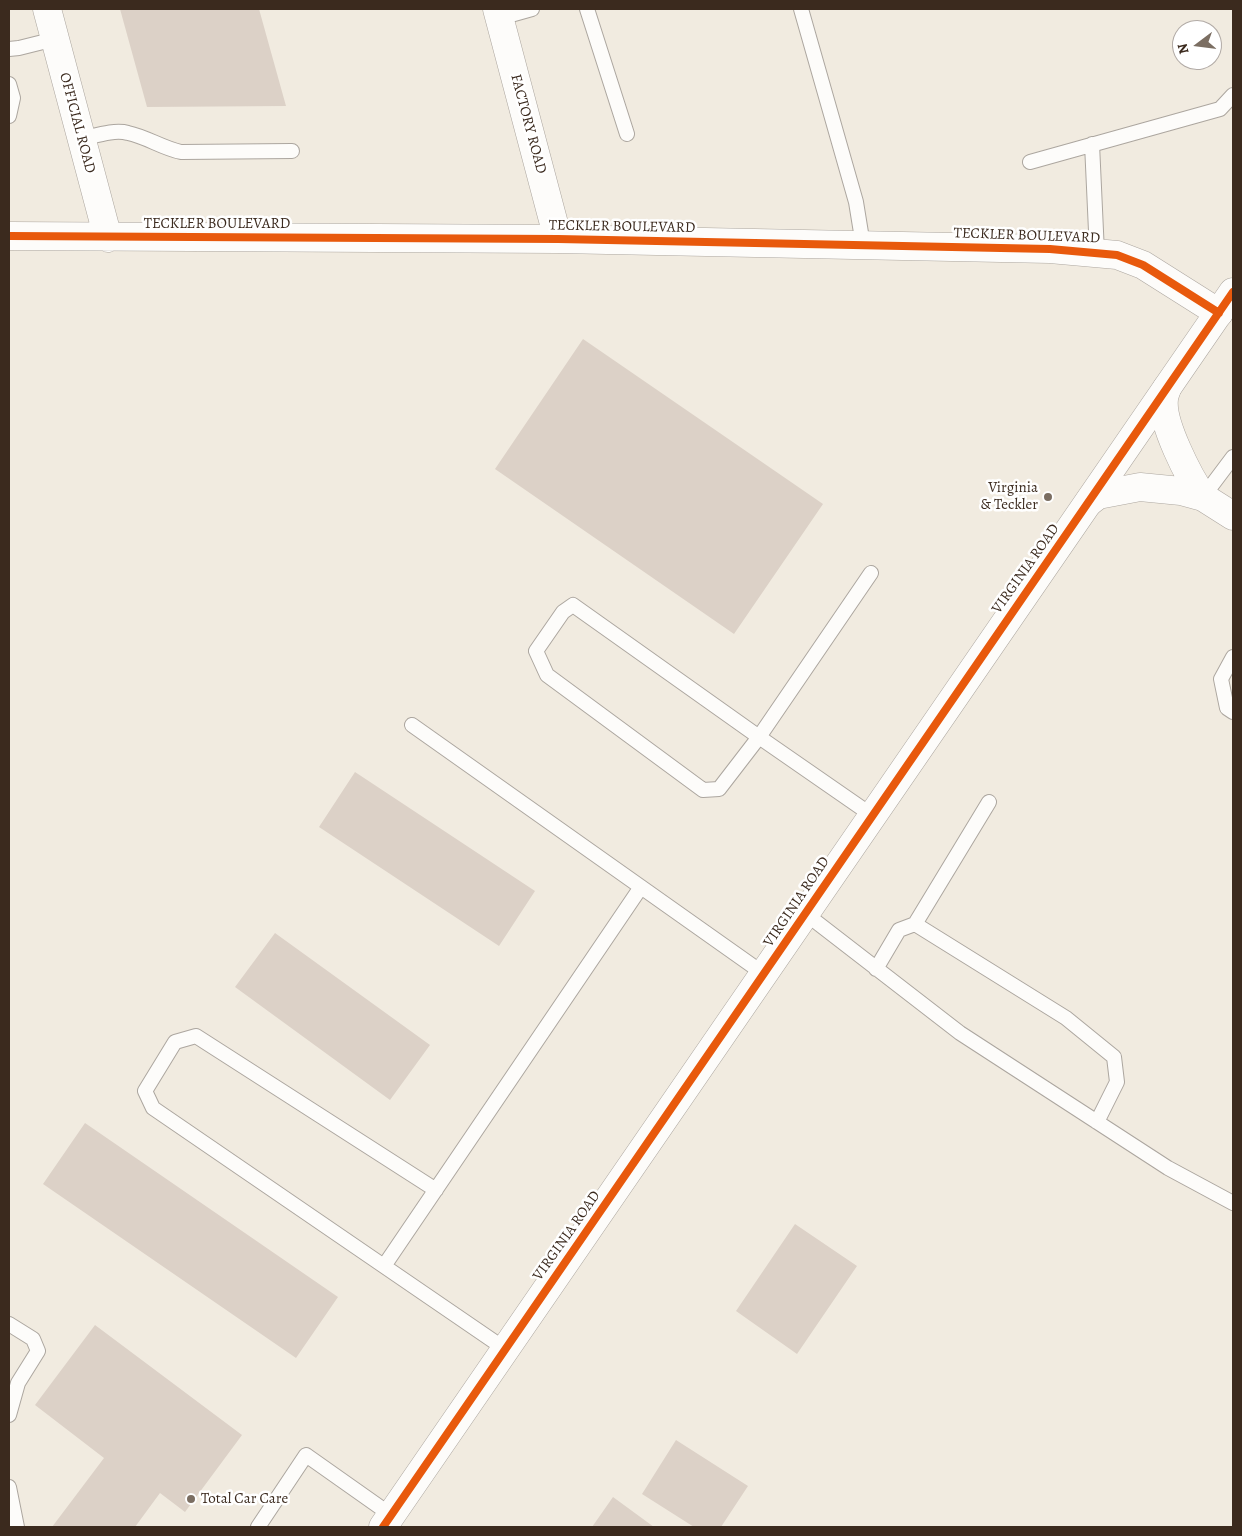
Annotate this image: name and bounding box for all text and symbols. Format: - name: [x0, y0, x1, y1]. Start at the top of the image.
- north arrow: [1172, 20, 1222, 70]
- text: N: [1172, 41, 1193, 56]
- street label: OFFICIAL ROAD: [55, 71, 99, 175]
- street label: FACTORY ROAD: [506, 72, 550, 176]
- street label: TECKLER BOULEVARD: [144, 215, 290, 233]
- street label: TECKLER BOULEVARD: [549, 217, 695, 237]
- street label: TECKLER BOULEVARD: [953, 224, 1101, 248]
- place label: Virginia & Teckler: [981, 479, 1038, 514]
- marker: Virginia & Teckler: [1042, 491, 1054, 503]
- street label: VIRGINIA ROAD: [988, 521, 1064, 617]
- street label: VIRGINIA ROAD: [760, 853, 834, 951]
- street label: VIRGINIA ROAD: [529, 1188, 605, 1284]
- place label: Total Car Care: [201, 1490, 288, 1508]
- marker: Total Car Care: [185, 1493, 197, 1505]

